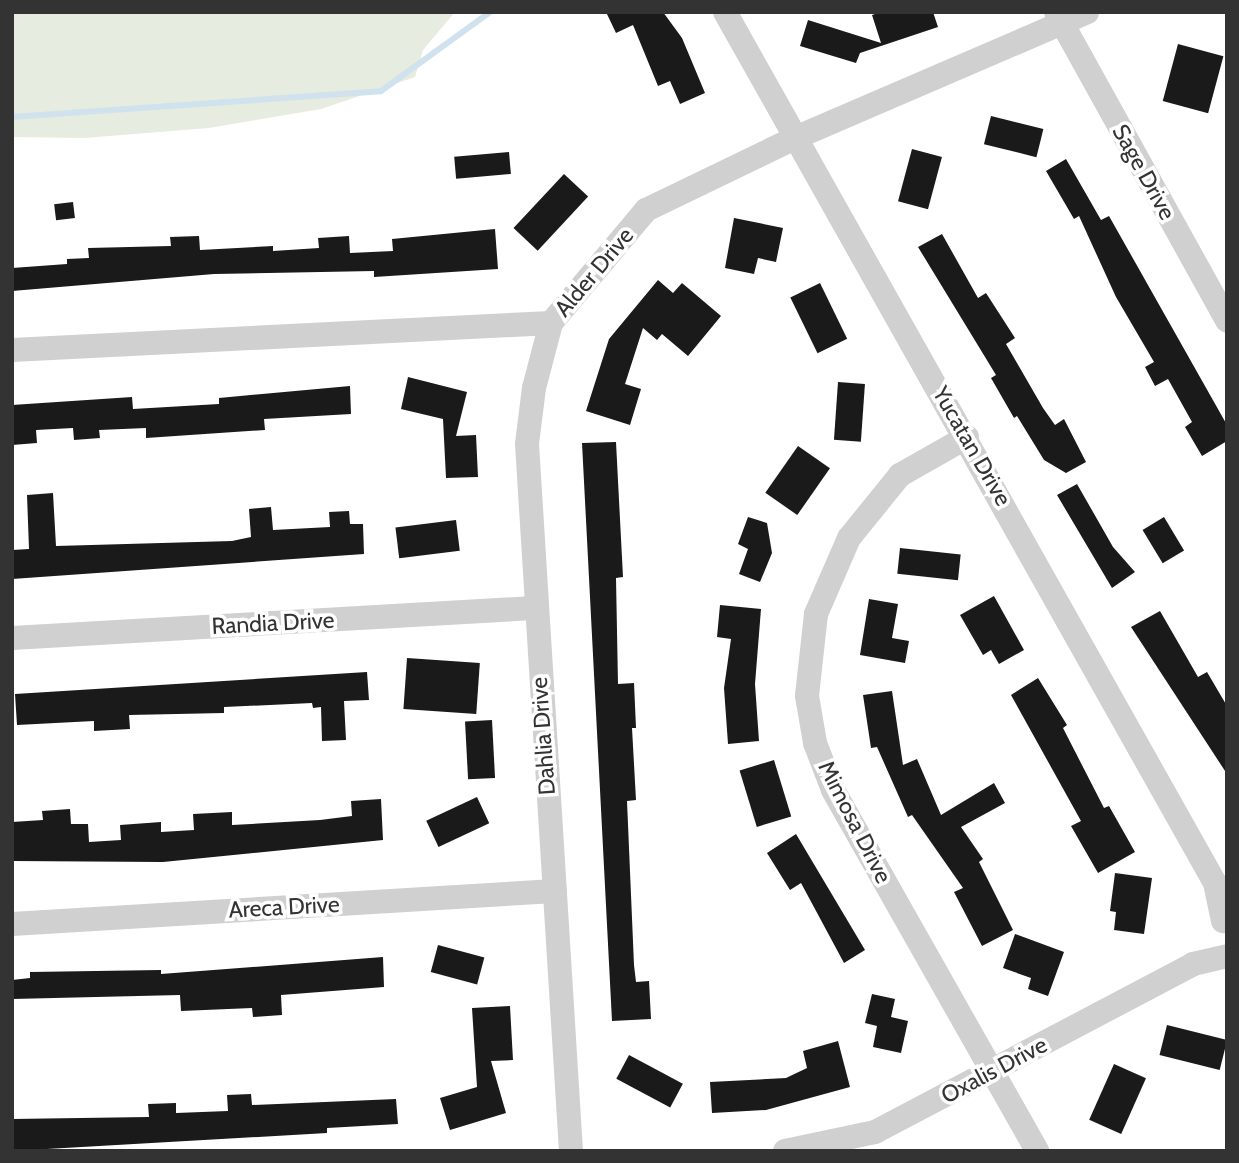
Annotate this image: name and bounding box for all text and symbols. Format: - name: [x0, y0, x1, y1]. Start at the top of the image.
- street label: Sage Drive: [1107, 120, 1181, 224]
- street label: Alder Drive: [549, 222, 639, 322]
- street label: Yucatan Drive: [927, 381, 1017, 511]
- street label: Randia Drive: [211, 606, 335, 640]
- street label: Dahlia Drive: [525, 676, 561, 796]
- street label: Mimosa Drive: [812, 756, 898, 888]
- street label: Areca Drive: [228, 890, 340, 924]
- street label: Oxalis Drive: [936, 1031, 1052, 1109]

